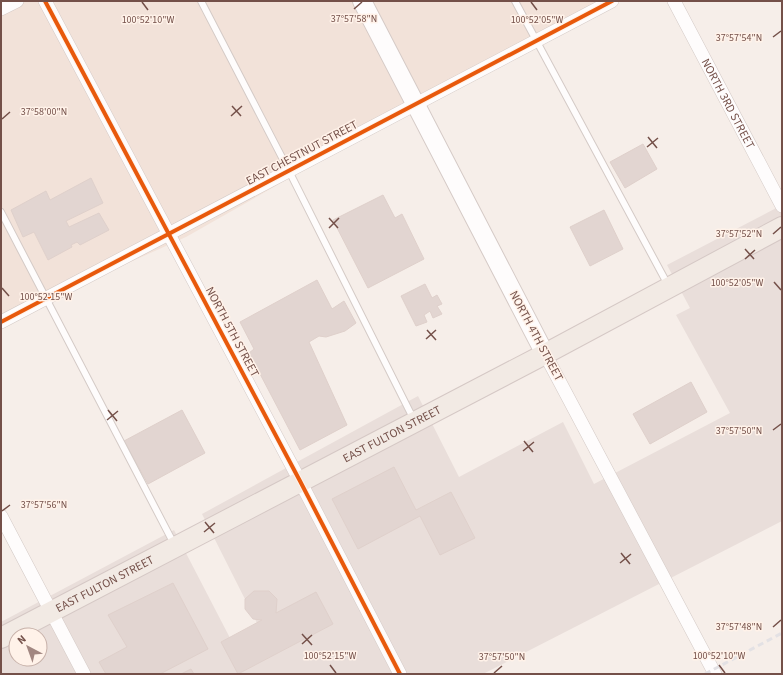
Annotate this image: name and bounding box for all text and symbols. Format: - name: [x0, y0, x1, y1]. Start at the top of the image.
- text: 37°57'58"N: [331, 12, 377, 26]
- text: 100°52'10"W: [122, 13, 174, 27]
- text: 100°52'05"W: [511, 13, 563, 27]
- text: 37°57'54"N: [716, 31, 762, 45]
- street label: NORTH 3RD STREET: [697, 55, 759, 152]
- text: 37°58'00"N: [21, 105, 67, 119]
- street label: EAST CHESTNUT STREET: [243, 116, 361, 190]
- text: 37°57'52"N: [716, 227, 762, 241]
- text: 100°52'05"W: [711, 276, 763, 290]
- street label: NORTH 5TH STREET: [201, 284, 263, 381]
- street label: NORTH 4TH STREET: [505, 288, 567, 385]
- text: 100°52'15"W: [20, 290, 72, 304]
- street label: EAST FULTON STREET: [340, 401, 445, 467]
- text: 37°57'50"N: [716, 424, 762, 438]
- text: 37°57'56"N: [21, 498, 67, 512]
- street label: EAST FULTON STREET: [53, 551, 157, 617]
- text: 37°57'48"N: [716, 620, 762, 634]
- north arrow: [8, 627, 48, 667]
- text: N: [14, 632, 29, 648]
- text: 100°52'15"W: [304, 649, 356, 663]
- text: 100°52'10"W: [693, 649, 745, 663]
- text: 37°57'50"N: [479, 650, 525, 664]

